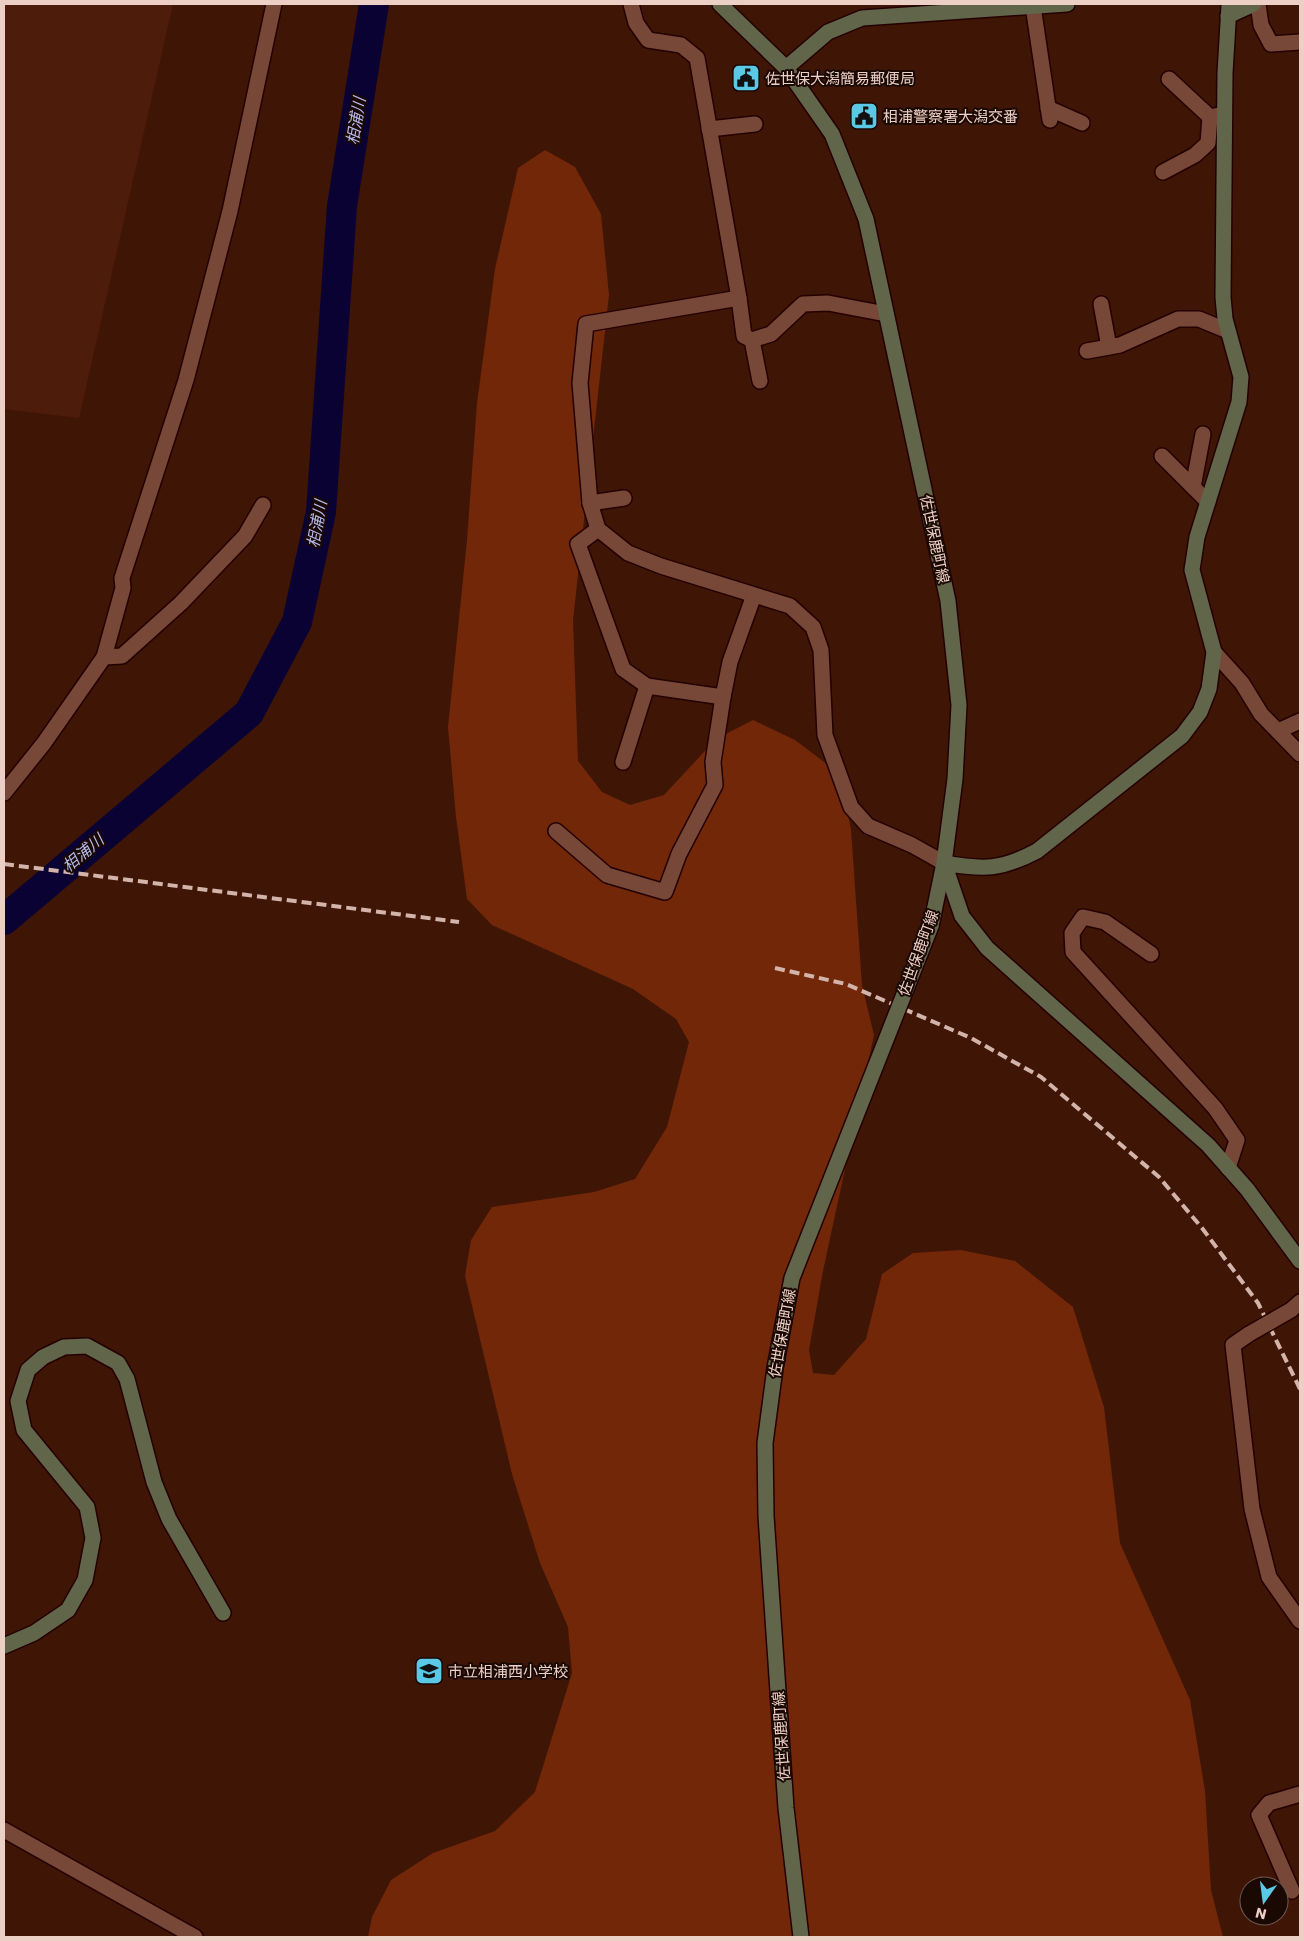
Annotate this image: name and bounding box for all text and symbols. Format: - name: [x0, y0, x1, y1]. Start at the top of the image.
- public building icon: 佐世保大潟簡易郵便局: [731, 63, 761, 93]
- place label: 佐世保大潟簡易郵便局: [765, 68, 915, 89]
- water label: 相浦川: [341, 94, 371, 147]
- public building icon: 相浦警察署大潟交番: [849, 101, 879, 131]
- place label: 相浦警察署大潟交番: [883, 106, 1018, 127]
- street label: 佐世保鹿町線: [915, 493, 955, 585]
- water label: 相浦川: [302, 496, 333, 550]
- water label: 相浦川: [57, 827, 110, 877]
- street label: 佐世保鹿町線: [893, 907, 943, 999]
- street label: 佐世保鹿町線: [764, 1287, 800, 1379]
- school or university icon: 市立相浦西小学校: [414, 1656, 444, 1686]
- place label: 市立相浦西小学校: [448, 1661, 568, 1682]
- street label: 佐世保鹿町線: [767, 1690, 795, 1782]
- north arrow: [1239, 1876, 1289, 1926]
- text: N: [1253, 1903, 1268, 1925]

